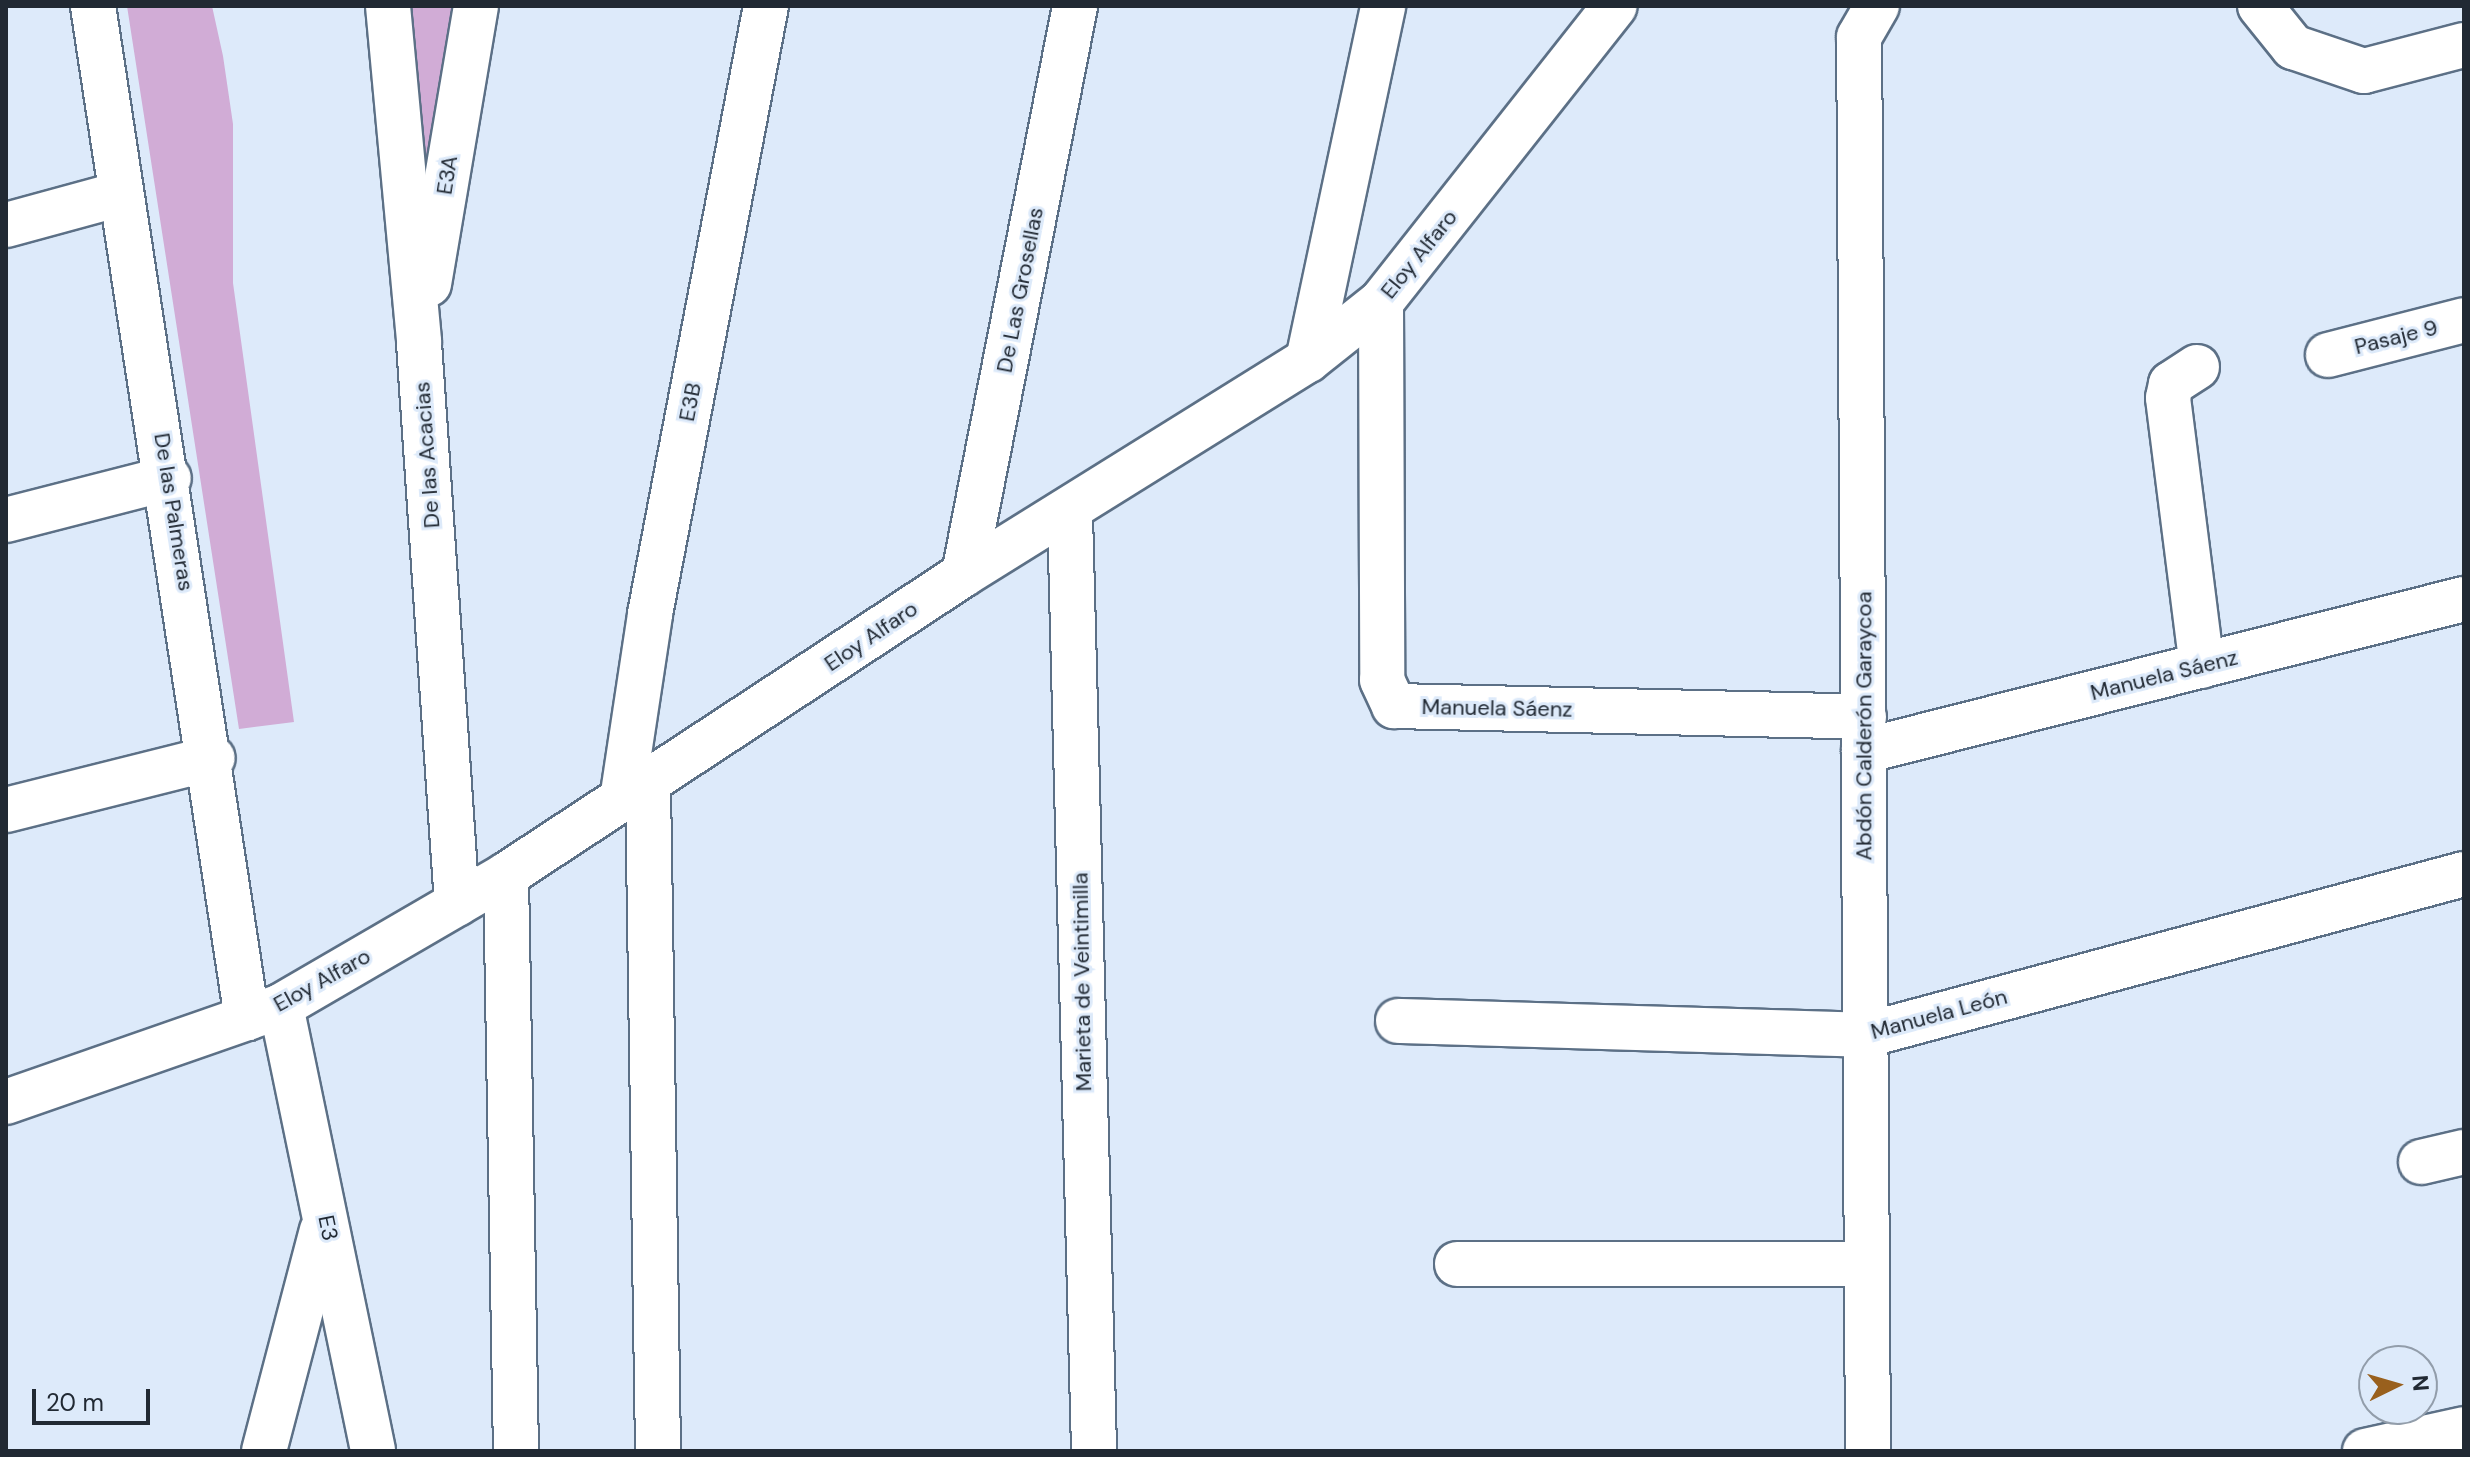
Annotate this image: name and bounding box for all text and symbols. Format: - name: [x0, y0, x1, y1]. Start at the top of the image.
- street label: E3A: [431, 154, 463, 196]
- street label: Eloy Alfaro: [1375, 204, 1463, 304]
- street label: De Las Grosellas: [991, 205, 1049, 375]
- street label: Pasaje 9: [2352, 314, 2440, 360]
- street label: E3B: [673, 380, 707, 424]
- street label: De las Acacias: [409, 381, 445, 529]
- street label: De las Palmeras: [148, 431, 200, 593]
- street label: Abdón Calderón Garaycoa: [1851, 591, 1877, 861]
- street label: Eloy Alfaro: [819, 595, 923, 677]
- street label: Manuela Sáenz: [2088, 644, 2240, 706]
- street label: Manuela Sáenz: [1421, 693, 1573, 723]
- street label: Marieta de Veintimilla: [1067, 872, 1097, 1092]
- street label: Eloy Alfaro: [269, 943, 375, 1017]
- street label: Manuela León: [1868, 983, 2010, 1045]
- street label: E3: [312, 1213, 344, 1243]
- north arrow: [2358, 1345, 2438, 1425]
- scale bar: [36, 1373, 154, 1423]
- text: N: [2405, 1374, 2436, 1392]
- text: 20 m: [46, 1387, 104, 1418]

